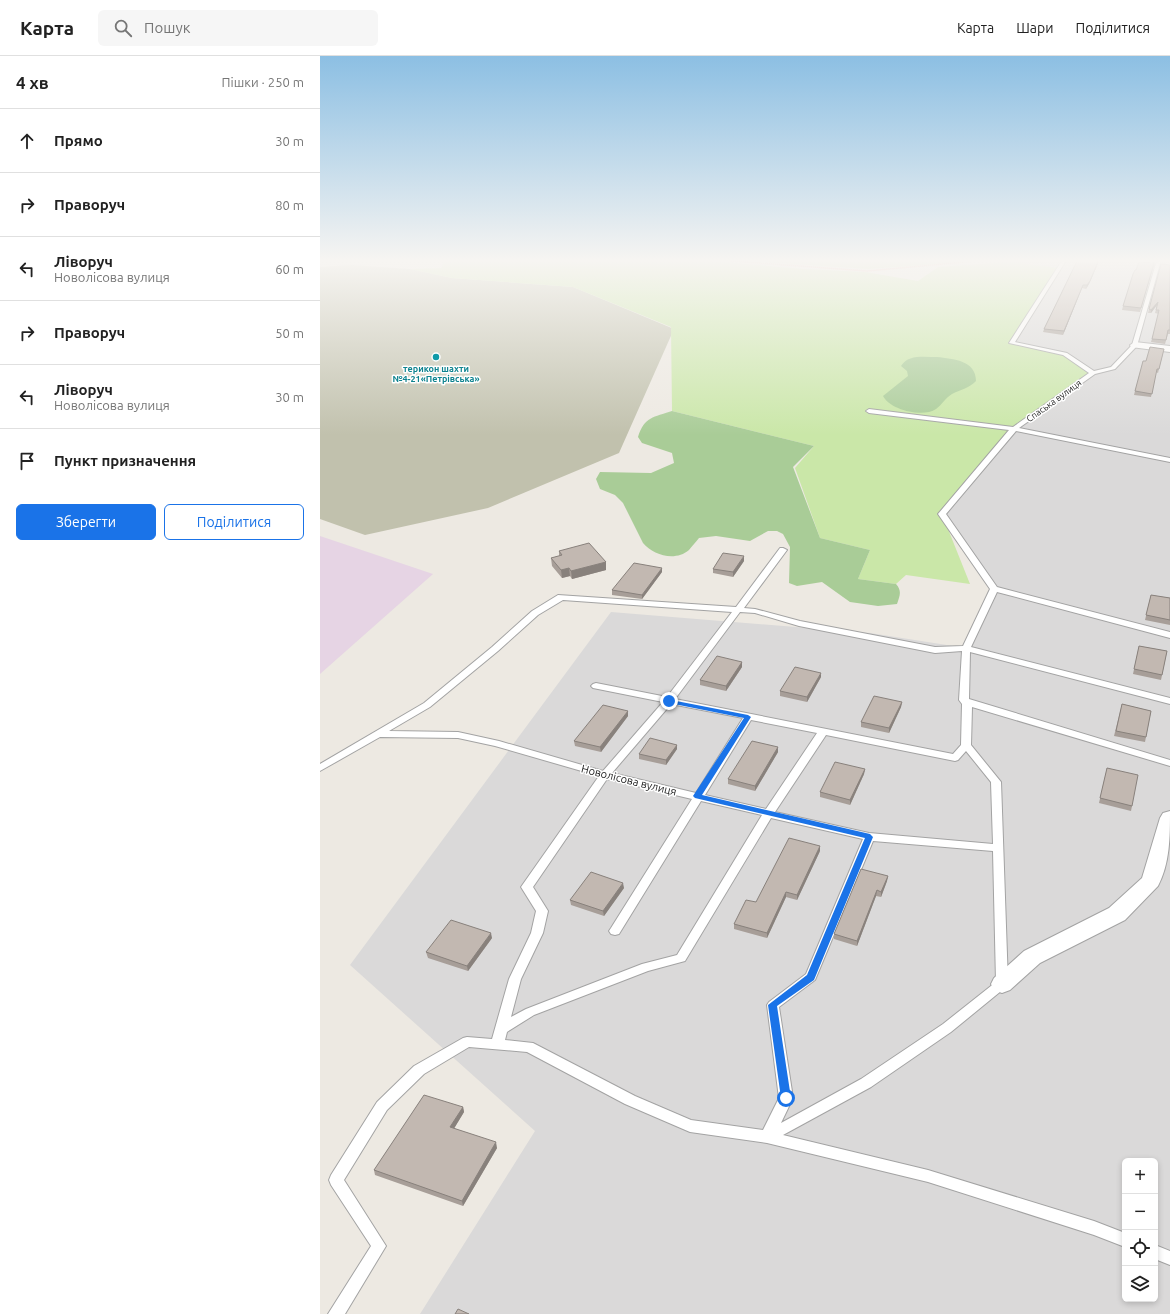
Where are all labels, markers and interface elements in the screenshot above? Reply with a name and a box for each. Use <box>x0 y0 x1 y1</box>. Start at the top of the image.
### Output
search box <box>98 10 378 46</box>
text: Карта <box>20 17 74 39</box>
icon: search <box>112 17 134 39</box>
text: Пошук <box>144 19 190 36</box>
text: Карта <box>957 20 994 36</box>
text: Шари <box>1016 20 1054 36</box>
text: Поділитися <box>1076 20 1150 36</box>
text: 4 хв <box>16 73 49 92</box>
text: Пішки · 250 m <box>222 75 304 89</box>
icon: ahead <box>16 130 38 152</box>
text: Прямо <box>54 132 103 149</box>
text: 30 m <box>275 134 304 148</box>
icon: right <box>16 194 38 216</box>
text: Праворуч <box>54 196 125 213</box>
text: 80 m <box>275 198 304 212</box>
text: Ліворуч <box>54 253 113 270</box>
icon: left <box>16 258 38 280</box>
text: 60 m <box>275 262 304 276</box>
text: Новолісова вулиця <box>54 270 170 284</box>
icon: right <box>16 322 38 344</box>
text: Праворуч <box>54 324 125 341</box>
text: 50 m <box>275 326 304 340</box>
marker: терикон шахти №4-21«Петрівська» <box>431 352 441 362</box>
place label: терикон шахти №4-21«Петрівська» <box>392 364 480 384</box>
street label: Спаська вулиця <box>1025 378 1083 424</box>
text: Ліворуч <box>54 381 113 398</box>
icon: left <box>16 386 38 408</box>
text: 30 m <box>275 390 304 404</box>
text: Новолісова вулиця <box>54 398 170 412</box>
icon: arrive <box>16 450 38 472</box>
text: Пункт призначення <box>54 452 196 469</box>
button: Зберегти <box>16 504 156 540</box>
button: Поділитися <box>164 504 304 540</box>
route end <box>660 692 678 710</box>
street label: Новолісова вулиця <box>580 762 678 798</box>
route start <box>777 1089 795 1107</box>
map controls <box>1122 1158 1158 1302</box>
button: + <box>1122 1158 1158 1194</box>
button: − <box>1122 1194 1158 1230</box>
button: locate <box>1122 1230 1158 1266</box>
button: layers <box>1122 1266 1158 1302</box>

